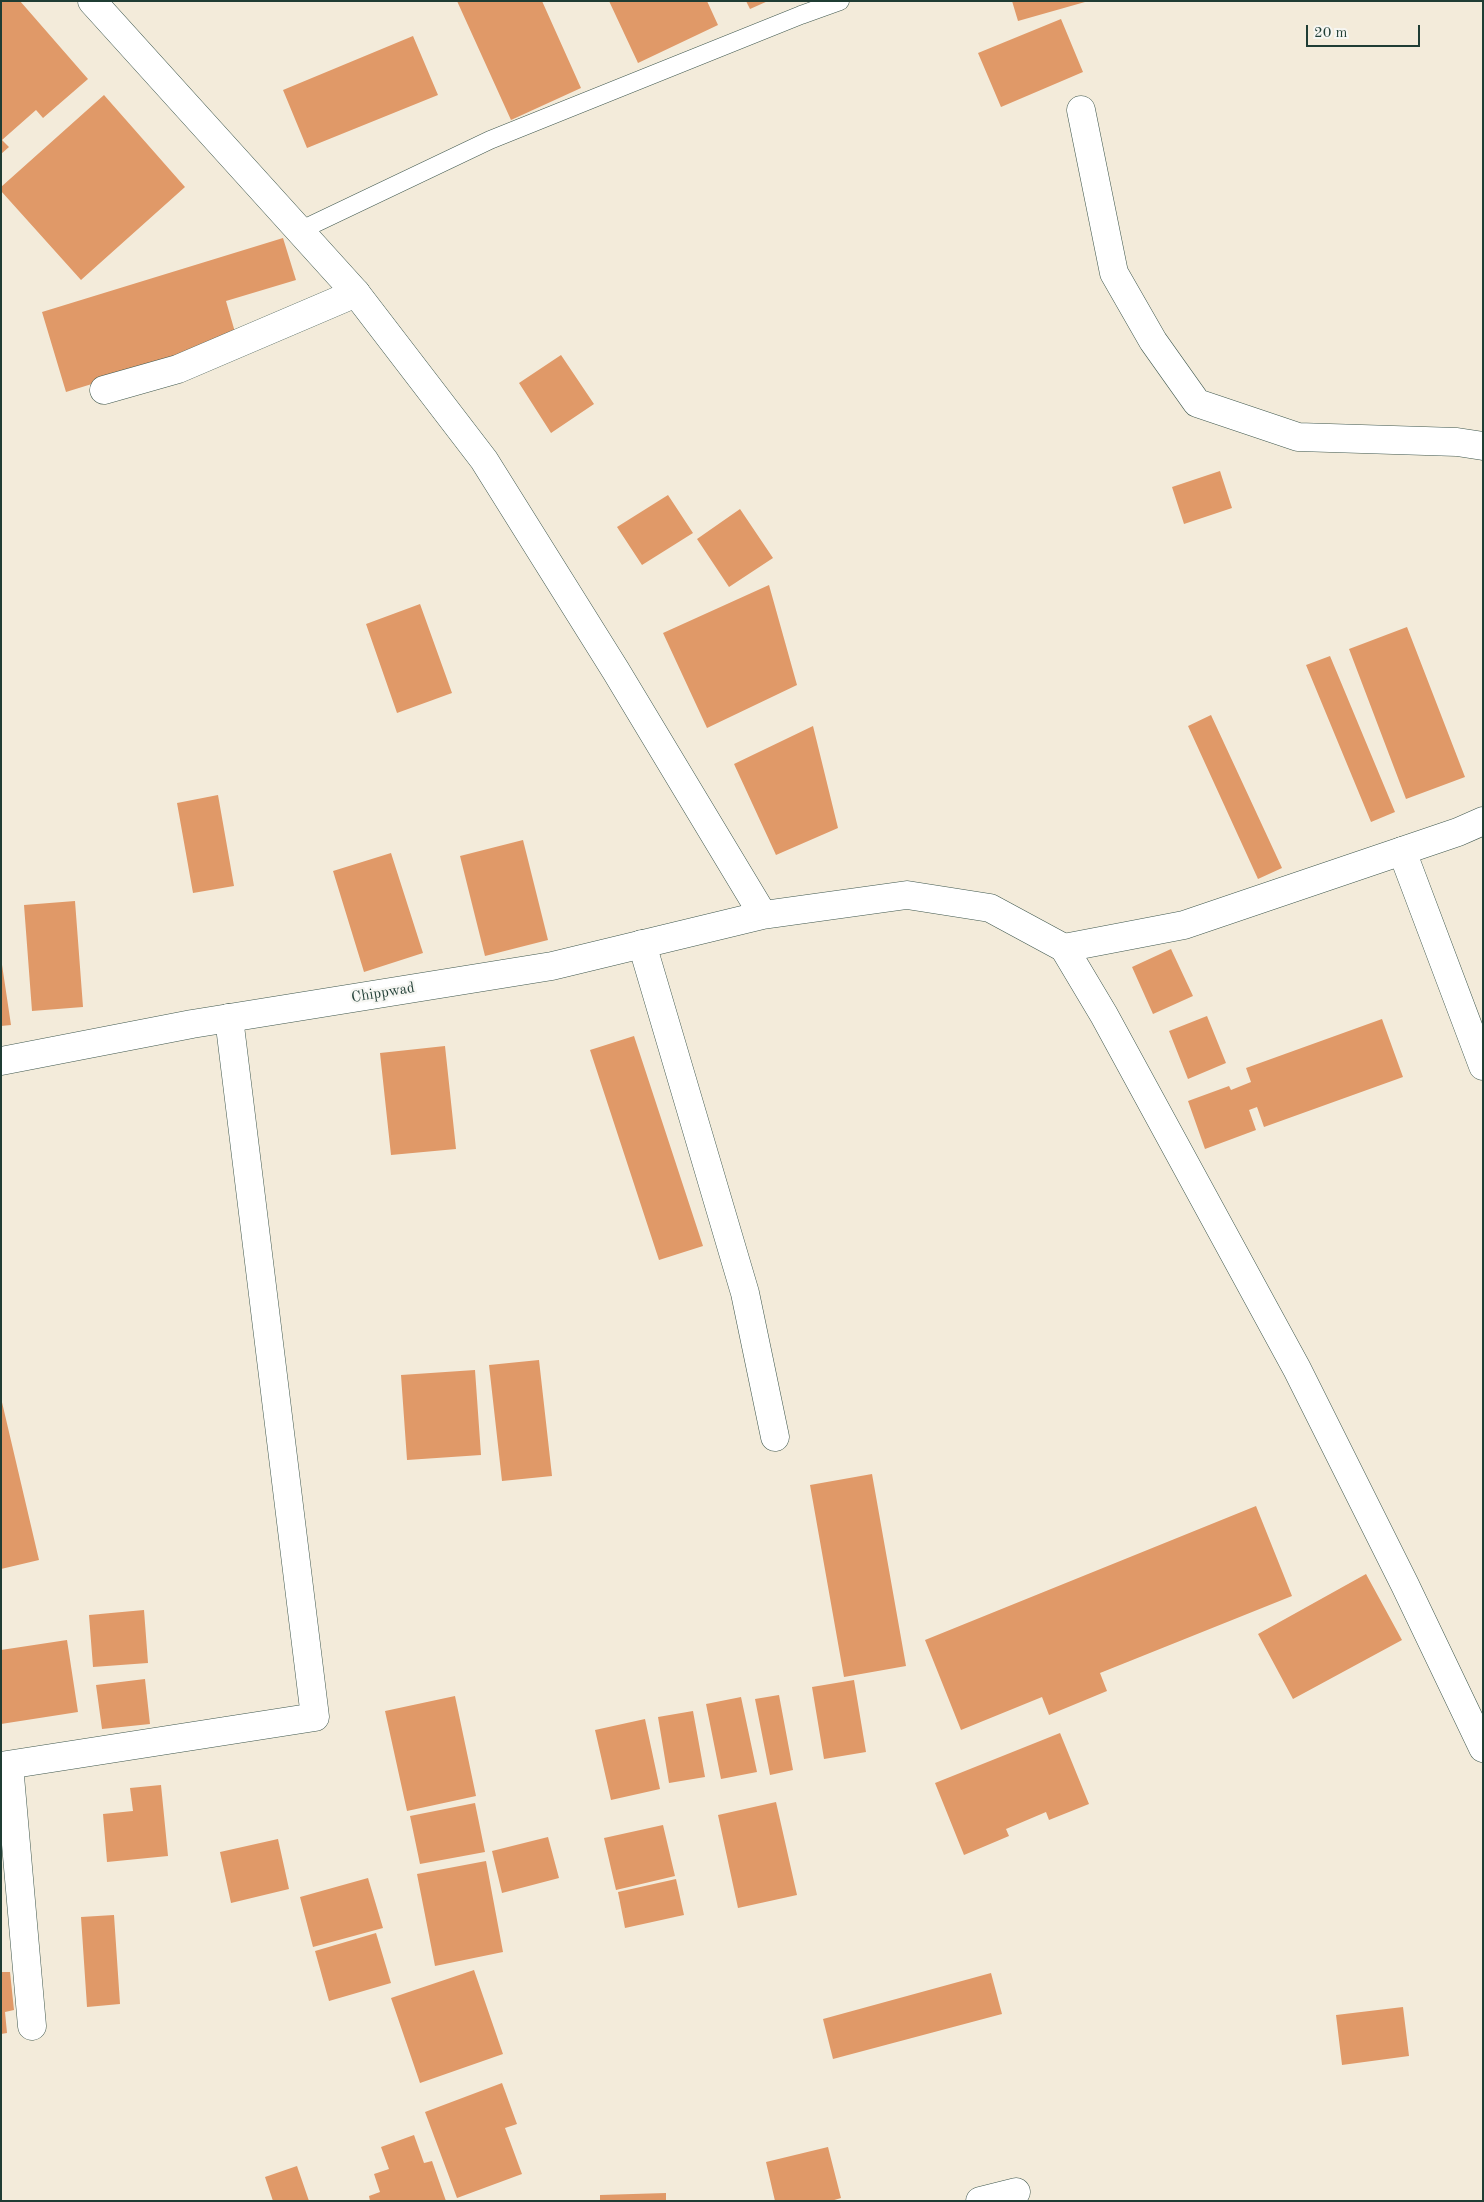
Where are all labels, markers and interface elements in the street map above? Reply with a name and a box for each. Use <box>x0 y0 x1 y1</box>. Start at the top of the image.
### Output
scale bar <box>1309 15 1423 47</box>
text: 20 m <box>1314 26 1348 41</box>
street label: Chippwad <box>350 979 416 1007</box>

